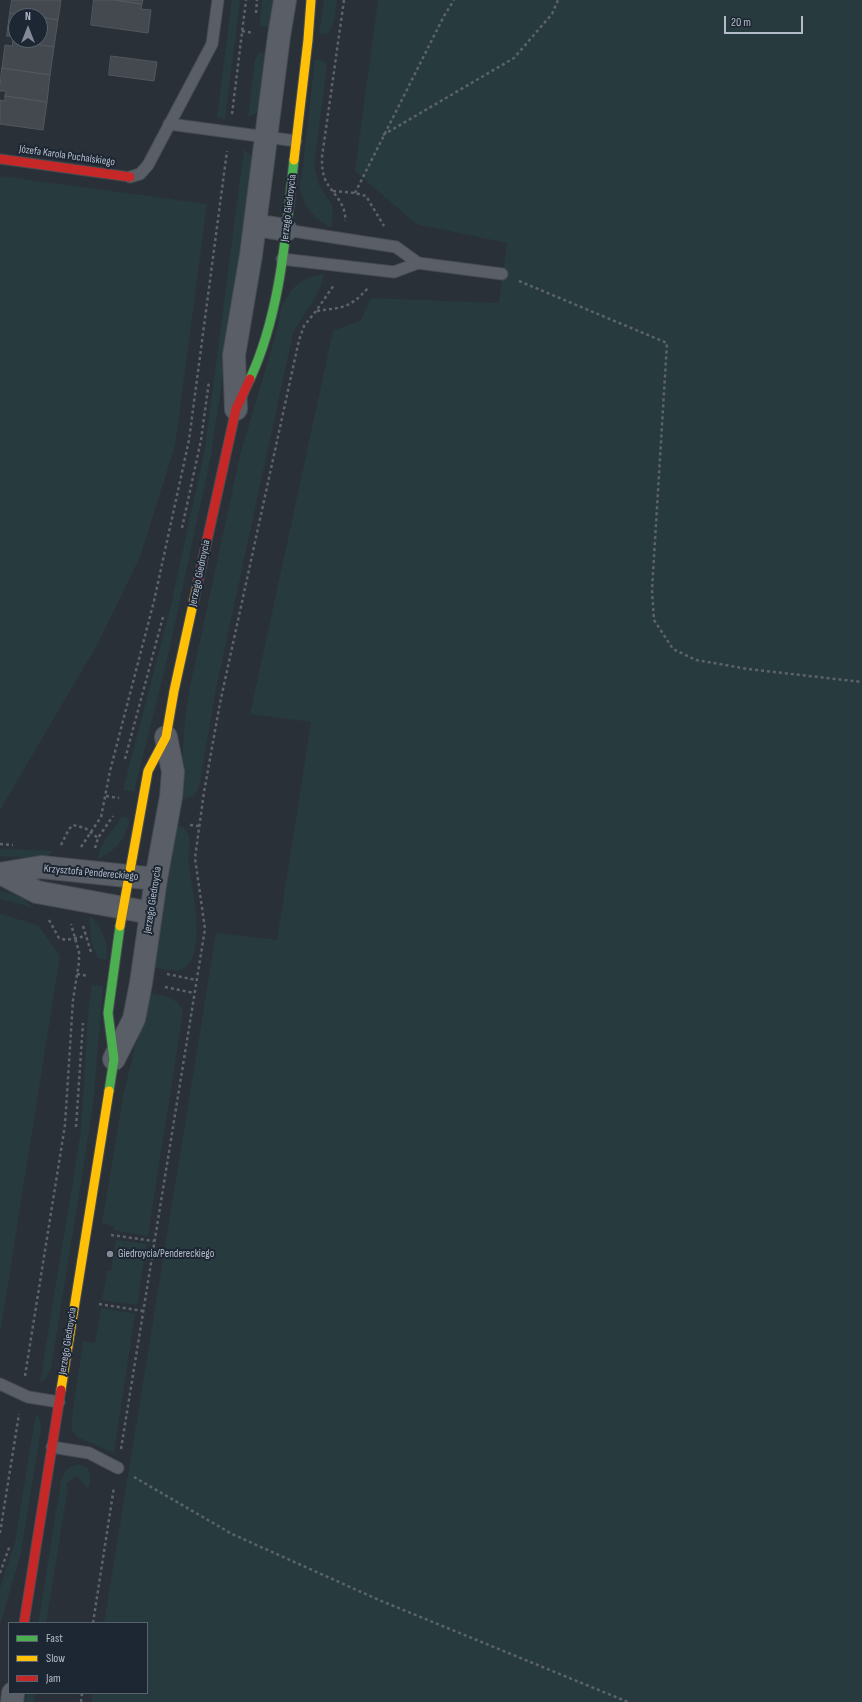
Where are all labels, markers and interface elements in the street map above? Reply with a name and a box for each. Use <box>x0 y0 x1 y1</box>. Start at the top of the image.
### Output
north arrow <box>8 8 48 48</box>
scale bar <box>726 8 805 34</box>
text: N <box>25 10 31 23</box>
text: 20 m <box>731 15 751 30</box>
street label: Józefa Karola Puchalskiego <box>18 143 116 169</box>
street label: Jerzego Giedroycia <box>278 174 300 242</box>
street label: Jerzego Giedroycia <box>187 539 213 607</box>
street label: Krzysztofa Pendereckiego <box>43 862 139 884</box>
street label: Jerzego Giedroycia <box>141 866 165 934</box>
place label: Giedroycia/Pendereckiego <box>118 1247 214 1261</box>
marker: Giedroycia/Pendereckiego <box>105 1249 115 1259</box>
street label: Jerzego Giedroycia <box>56 1307 80 1375</box>
legend <box>8 1622 148 1694</box>
text: Fast <box>46 1631 63 1646</box>
text: Slow <box>46 1651 65 1666</box>
text: Jam <box>46 1671 61 1686</box>

